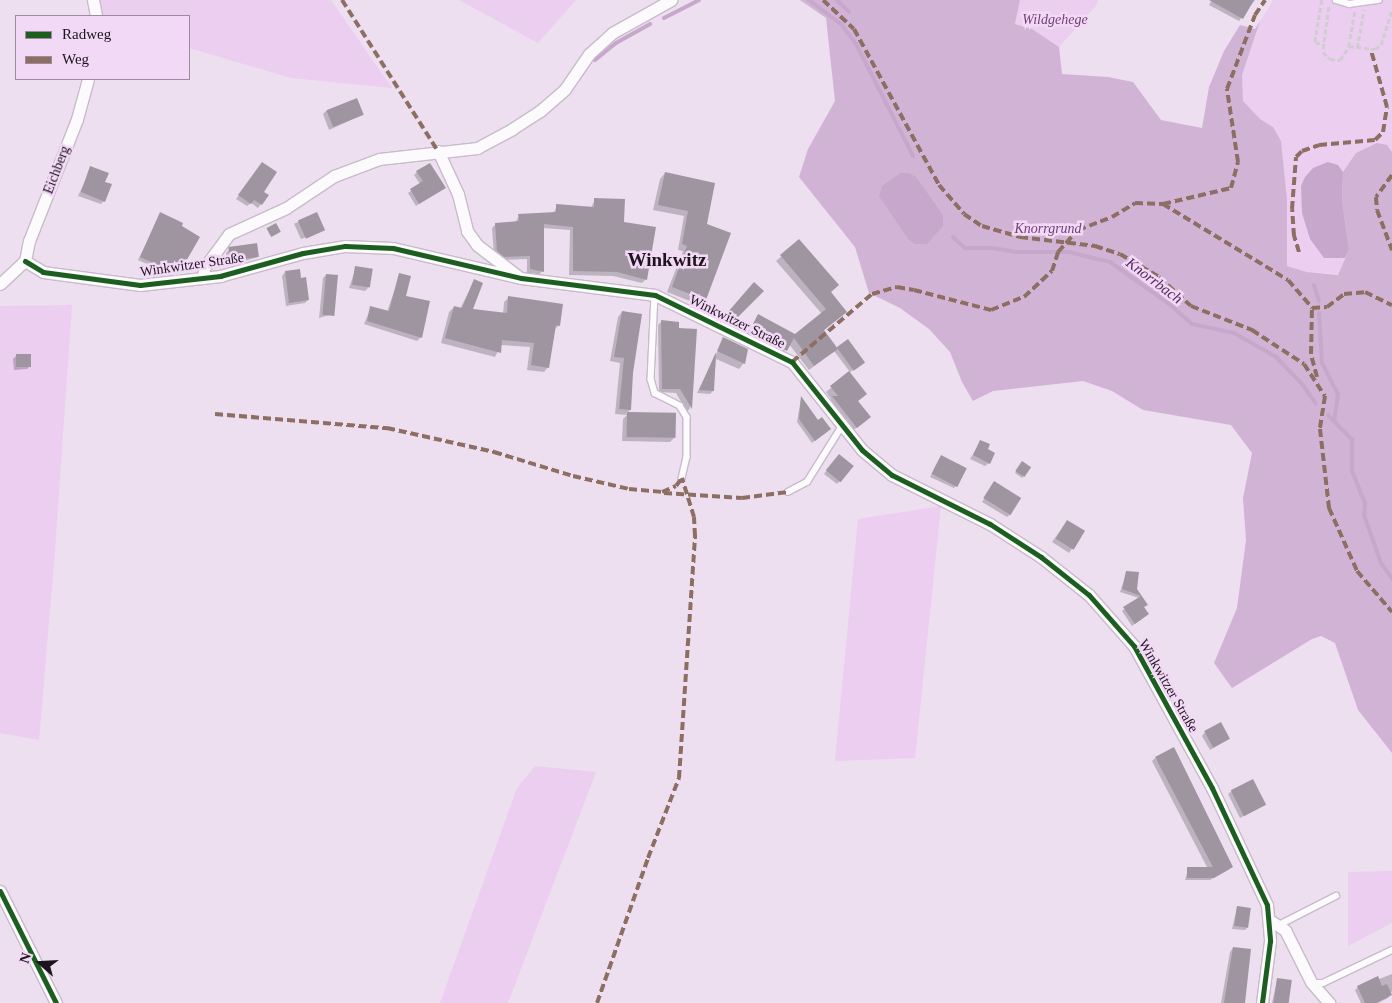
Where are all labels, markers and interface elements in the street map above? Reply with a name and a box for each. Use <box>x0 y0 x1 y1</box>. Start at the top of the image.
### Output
park label: Wildgehege <box>1022 12 1088 28</box>
legend <box>15 15 190 80</box>
text: Radweg <box>62 26 111 42</box>
text: Weg <box>62 51 89 67</box>
street label: Eichberg <box>40 144 74 196</box>
park label: Knorrgrund <box>1014 221 1082 237</box>
street label: Winkwitzer Straße <box>139 249 245 281</box>
district label: Winkwitz <box>628 249 706 271</box>
water label: Knorrbach <box>1122 254 1186 308</box>
street label: Winkwitzer Straße <box>686 291 788 353</box>
street label: Winkwitzer Straße <box>1135 636 1201 736</box>
north arrow <box>15 938 65 988</box>
text: N <box>17 951 34 965</box>

